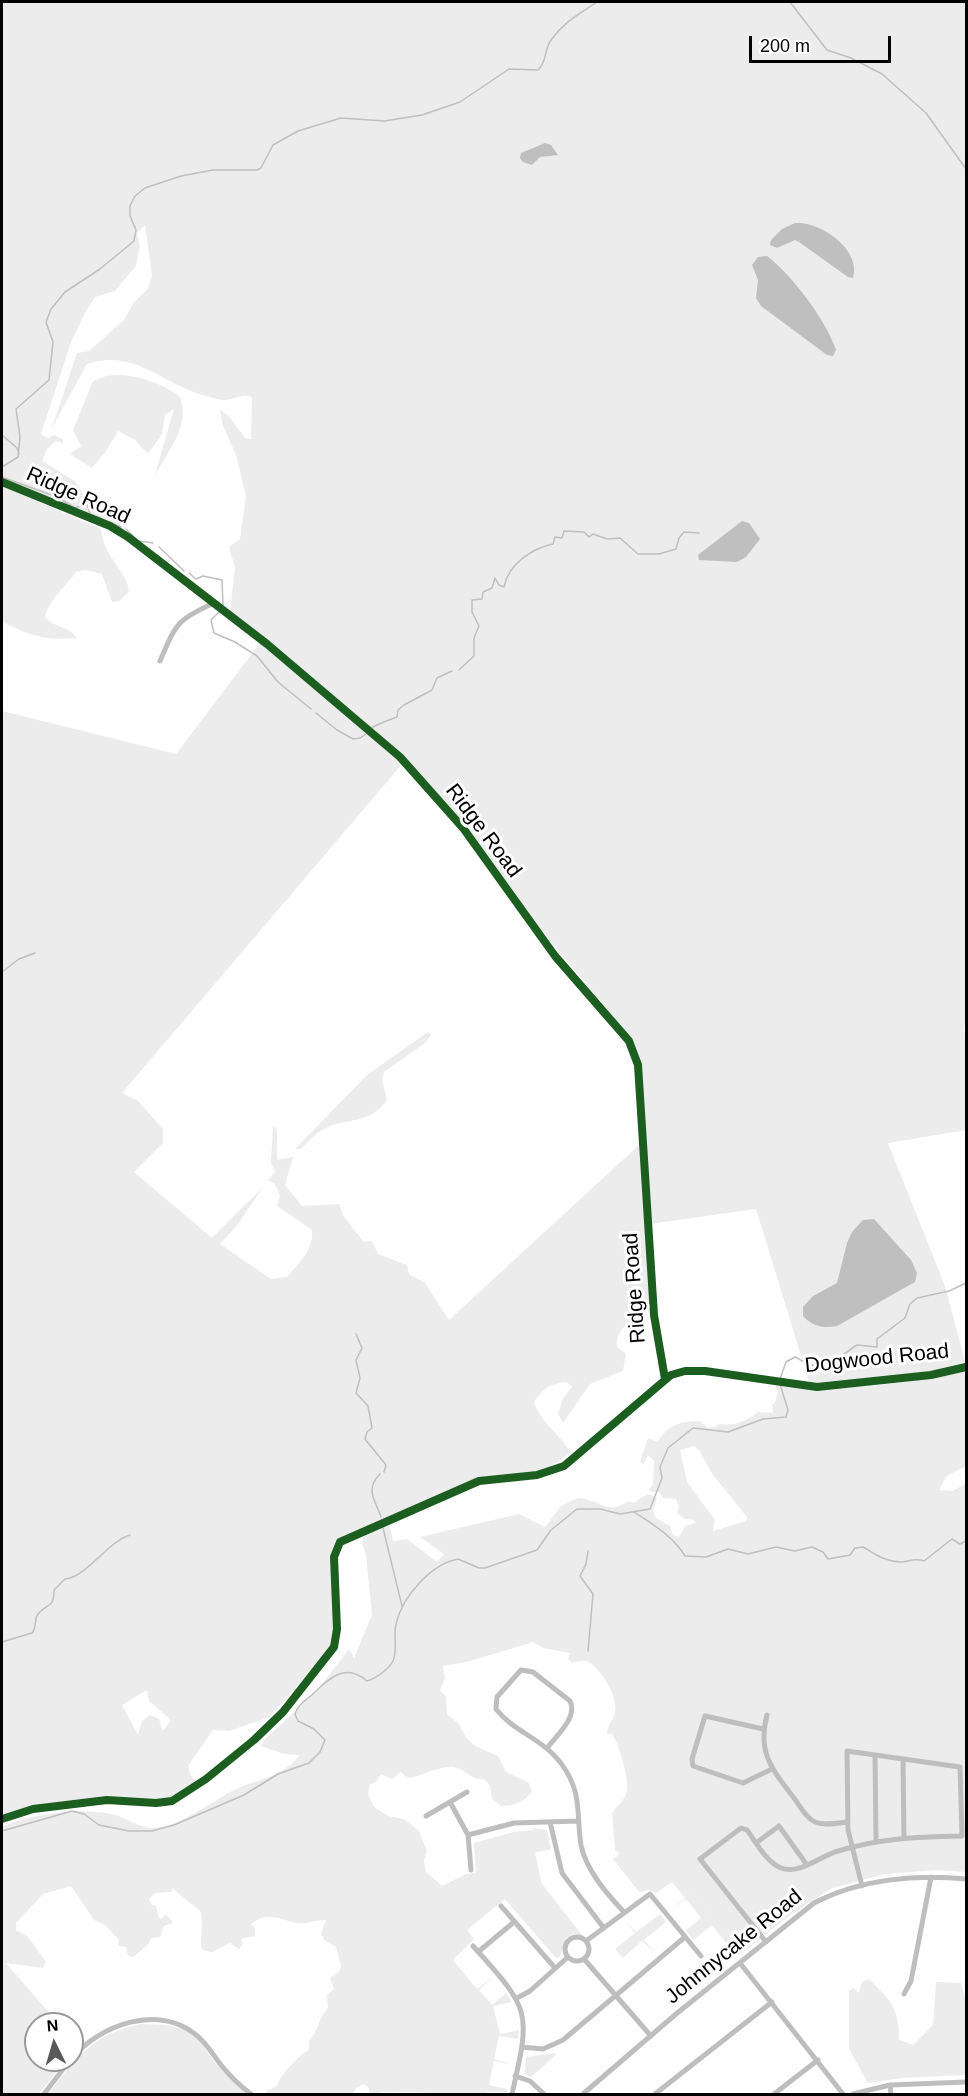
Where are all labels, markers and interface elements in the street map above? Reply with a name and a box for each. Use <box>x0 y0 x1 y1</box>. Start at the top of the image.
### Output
scale bar <box>752 24 894 62</box>
text: 200 m <box>760 36 810 56</box>
street label: Ridge Road <box>22 462 134 530</box>
street label: Ridge Road <box>440 779 526 883</box>
street label: Ridge Road <box>619 1232 651 1344</box>
street label: Dogwood Road <box>804 1339 950 1379</box>
street label: Johnnycake Road <box>661 1884 807 2010</box>
north arrow <box>24 2012 84 2072</box>
text: N <box>46 2017 59 2035</box>

